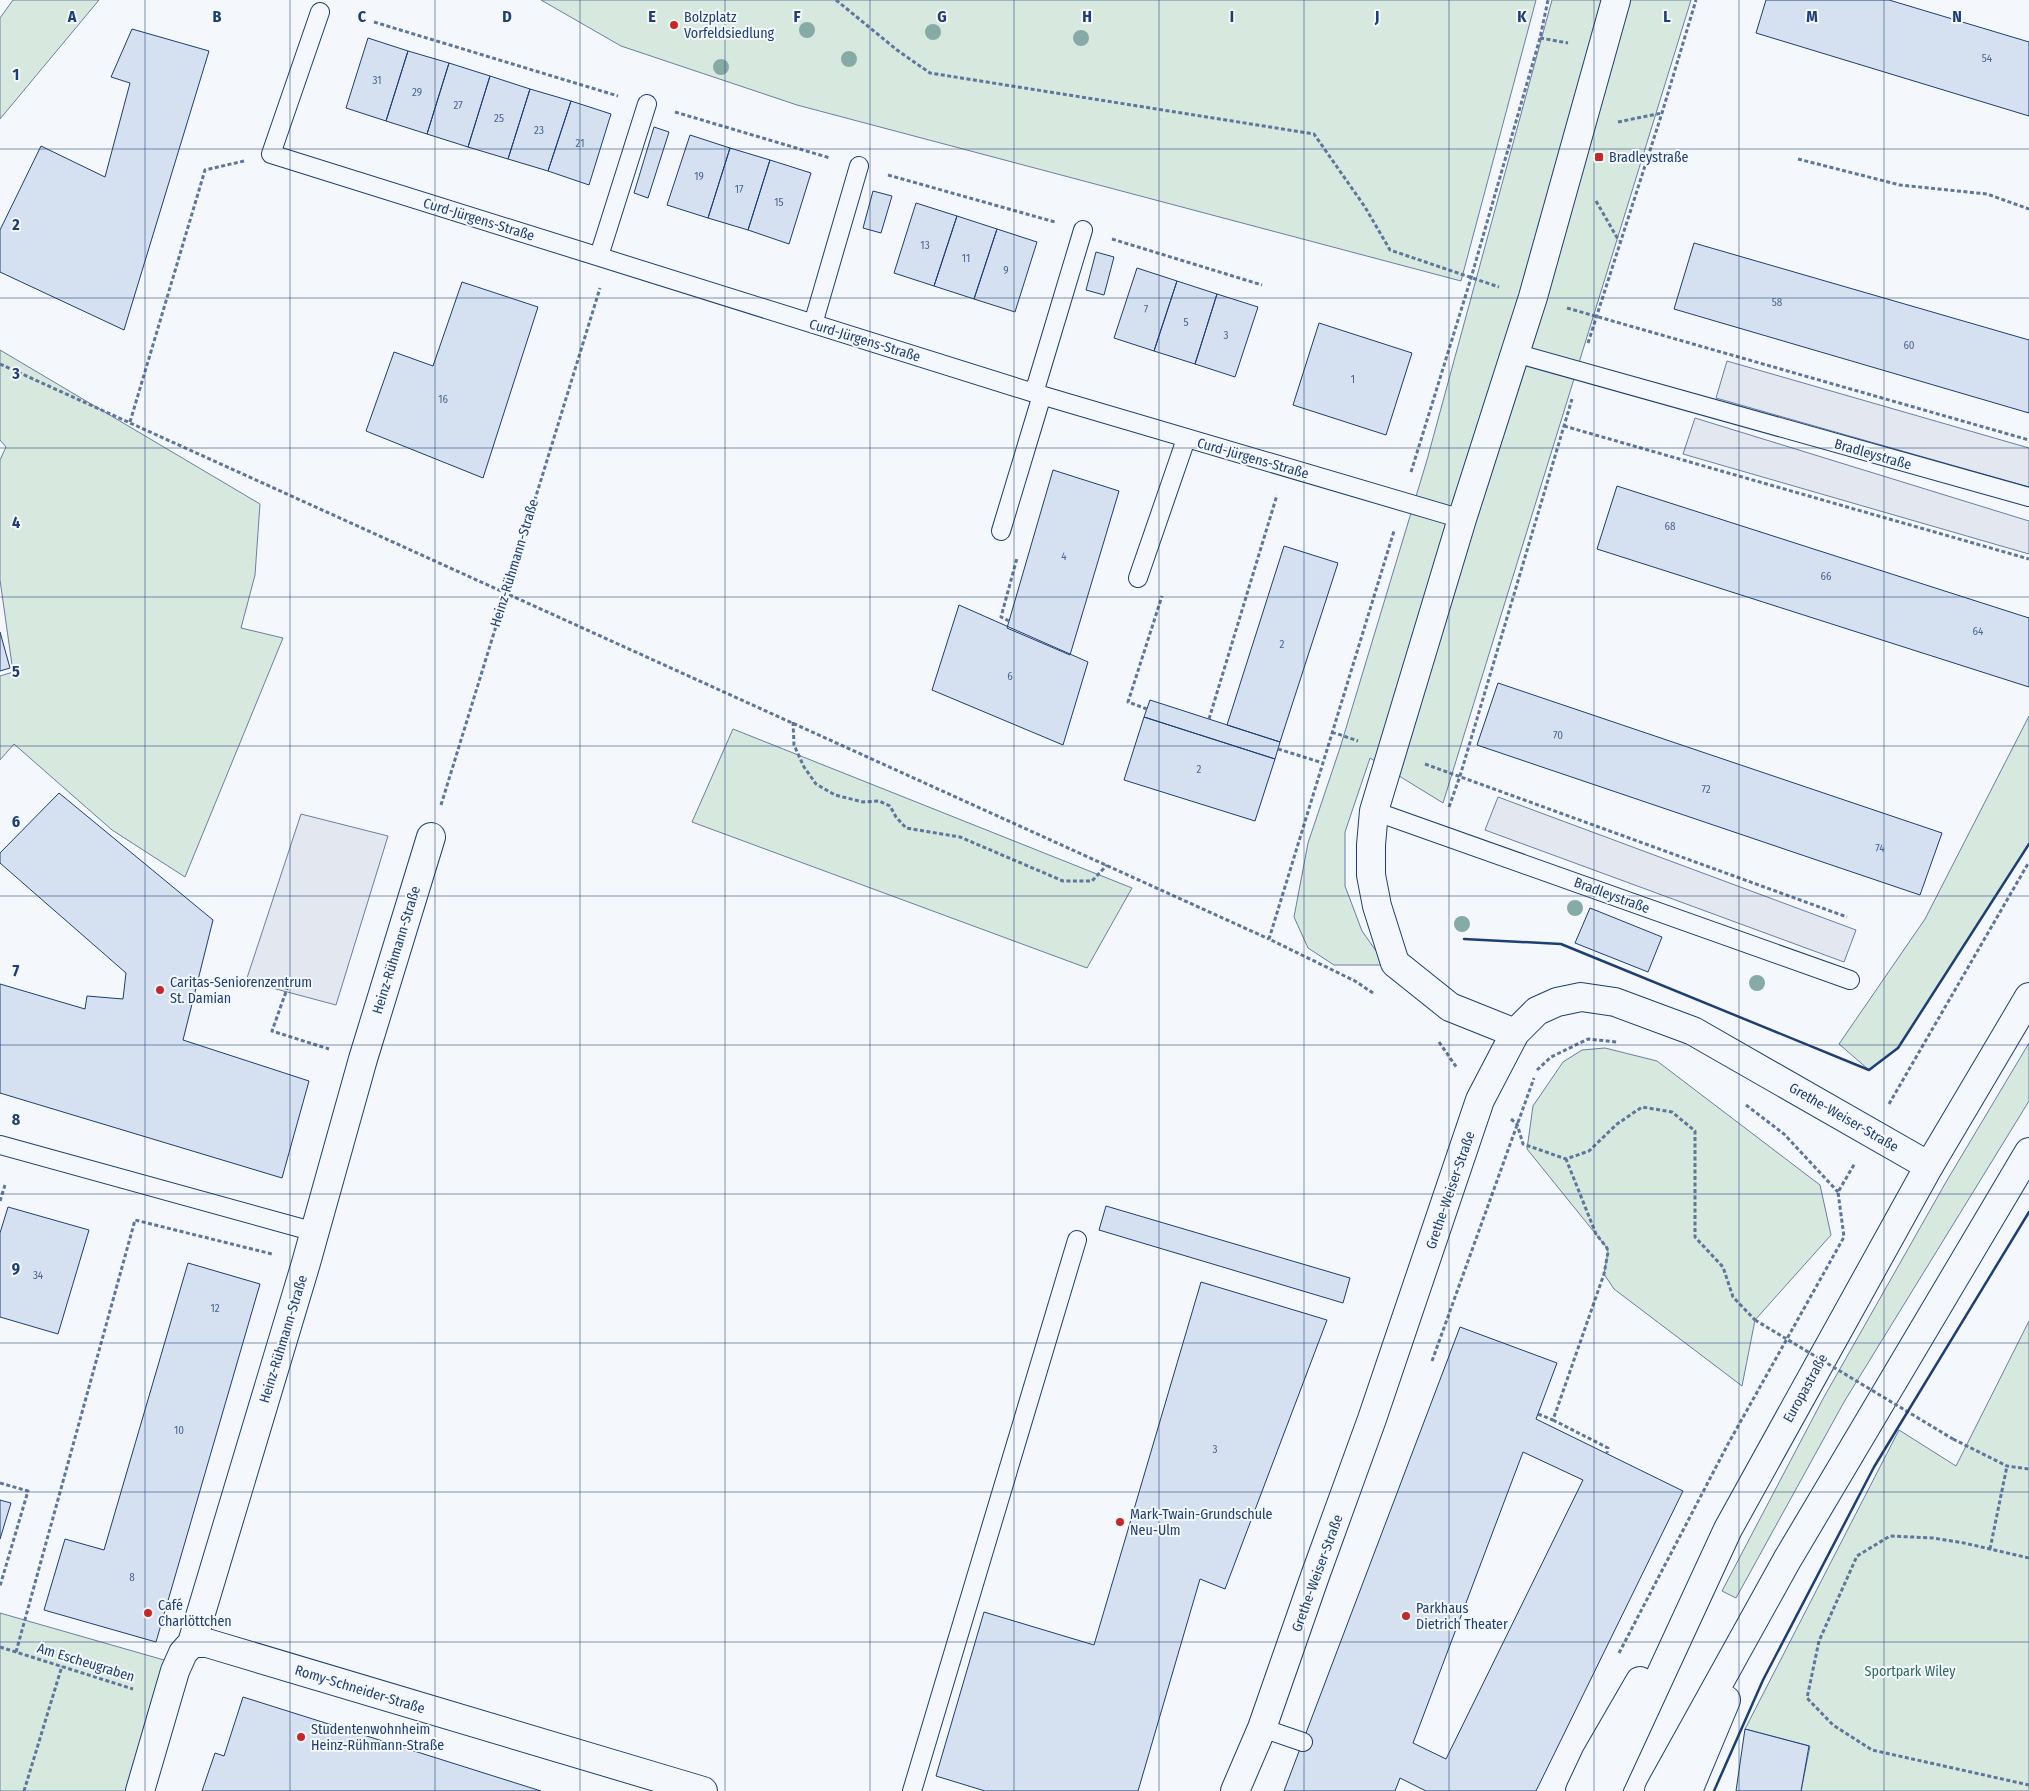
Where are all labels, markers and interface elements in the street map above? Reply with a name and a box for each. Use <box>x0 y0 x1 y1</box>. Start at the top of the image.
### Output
text: A <box>67 7 77 26</box>
text: B <box>213 7 222 26</box>
text: C <box>358 7 367 26</box>
text: D <box>502 7 512 26</box>
text: E <box>648 7 656 26</box>
text: F <box>793 7 801 26</box>
text: G <box>937 7 947 26</box>
text: H <box>1082 7 1092 26</box>
text: I <box>1230 7 1234 26</box>
text: J <box>1374 7 1379 26</box>
text: K <box>1517 7 1527 26</box>
text: L <box>1663 7 1671 26</box>
text: M <box>1806 7 1818 26</box>
text: N <box>1952 7 1962 26</box>
place label: Bolzplatz Vorfeldsiedlung <box>684 9 775 42</box>
marker: Bolzplatz Vorfeldsiedlung <box>668 19 680 31</box>
house number: 54 <box>1982 52 1993 65</box>
text: 1 <box>13 65 19 84</box>
house number: 31 <box>373 74 382 87</box>
house number: 29 <box>412 86 422 99</box>
house number: 27 <box>453 99 463 112</box>
house number: 25 <box>494 112 504 125</box>
house number: 23 <box>534 124 544 137</box>
house number: 21 <box>576 137 584 150</box>
place label: Bradleystraße <box>1609 149 1688 166</box>
marker: Bradleystraße <box>1593 151 1605 163</box>
house number: 19 <box>694 170 704 183</box>
house number: 17 <box>735 183 744 196</box>
street label: Curd-Jürgens-Straße <box>421 194 537 245</box>
house number: 15 <box>774 196 784 209</box>
text: 2 <box>11 215 20 234</box>
house number: 13 <box>920 239 930 252</box>
house number: 11 <box>962 252 970 265</box>
house number: 9 <box>1003 264 1009 277</box>
house number: 58 <box>1772 296 1783 309</box>
house number: 7 <box>1144 303 1149 316</box>
street label: Curd-Jürgens-Straße <box>807 315 923 366</box>
house number: 5 <box>1183 316 1189 329</box>
house number: 3 <box>1224 329 1229 342</box>
house number: 60 <box>1903 339 1915 352</box>
text: 3 <box>11 364 20 383</box>
house number: 1 <box>1351 373 1355 386</box>
house number: 16 <box>438 393 448 406</box>
street label: Curd-Jürgens-Straße <box>1195 434 1311 483</box>
street label: Bradleystraße <box>1832 435 1913 474</box>
street label: Heinz-Rühmann-Straße <box>487 497 542 629</box>
text: 4 <box>12 513 20 532</box>
house number: 68 <box>1665 520 1676 533</box>
house number: 4 <box>1061 550 1067 563</box>
house number: 66 <box>1821 570 1832 583</box>
house number: 64 <box>1973 625 1984 638</box>
house number: 2 <box>1280 638 1285 651</box>
text: 5 <box>12 662 20 681</box>
house number: 6 <box>1007 670 1013 683</box>
house number: 70 <box>1553 729 1563 742</box>
house number: 2 <box>1197 763 1202 776</box>
house number: 72 <box>1701 783 1711 796</box>
text: 6 <box>12 812 20 831</box>
house number: 74 <box>1875 842 1885 855</box>
street label: Bradleystraße <box>1572 874 1652 917</box>
street label: Heinz-Rühmann-Straße <box>369 884 424 1016</box>
text: 7 <box>13 961 20 980</box>
place label: Caritas-Seniorenzentrum St. Damian <box>170 974 312 1007</box>
marker: Caritas-Seniorenzentrum St. Damian <box>154 984 166 996</box>
street label: Grethe-Weiser-Straße <box>1786 1079 1902 1156</box>
text: 8 <box>12 1110 21 1129</box>
street label: Grethe-Weiser-Straße <box>1422 1129 1479 1251</box>
text: 9 <box>12 1259 20 1278</box>
house number: 34 <box>33 1269 44 1282</box>
street label: Heinz-Rühmann-Straße <box>256 1273 311 1405</box>
house number: 12 <box>210 1302 220 1315</box>
street label: Europastraße <box>1780 1351 1831 1426</box>
house number: 10 <box>174 1424 184 1437</box>
house number: 3 <box>1213 1443 1218 1456</box>
place label: Mark-Twain-Grundschule Neu-Ulm <box>1130 1506 1273 1539</box>
street label: Grethe-Weiser-Straße <box>1288 1512 1347 1634</box>
marker: Mark-Twain-Grundschule Neu-Ulm <box>1114 1516 1126 1528</box>
house number: 8 <box>129 1571 135 1584</box>
place label: Café Charlöttchen <box>158 1597 232 1630</box>
place label: Parkhaus Dietrich Theater <box>1416 1600 1508 1633</box>
marker: Café Charlöttchen <box>142 1607 154 1619</box>
marker: Parkhaus Dietrich Theater <box>1400 1610 1412 1622</box>
street label: Am Escheugraben <box>35 1640 137 1685</box>
street label: Romy-Schneider-Straße <box>293 1662 427 1717</box>
park label: Sportpark Wiley <box>1865 1663 1956 1680</box>
place label: Studentenwohnheim Heinz-Rühmann-Straße <box>311 1721 444 1754</box>
marker: Studentenwohnheim Heinz-Rühmann-Straße <box>295 1731 307 1743</box>

